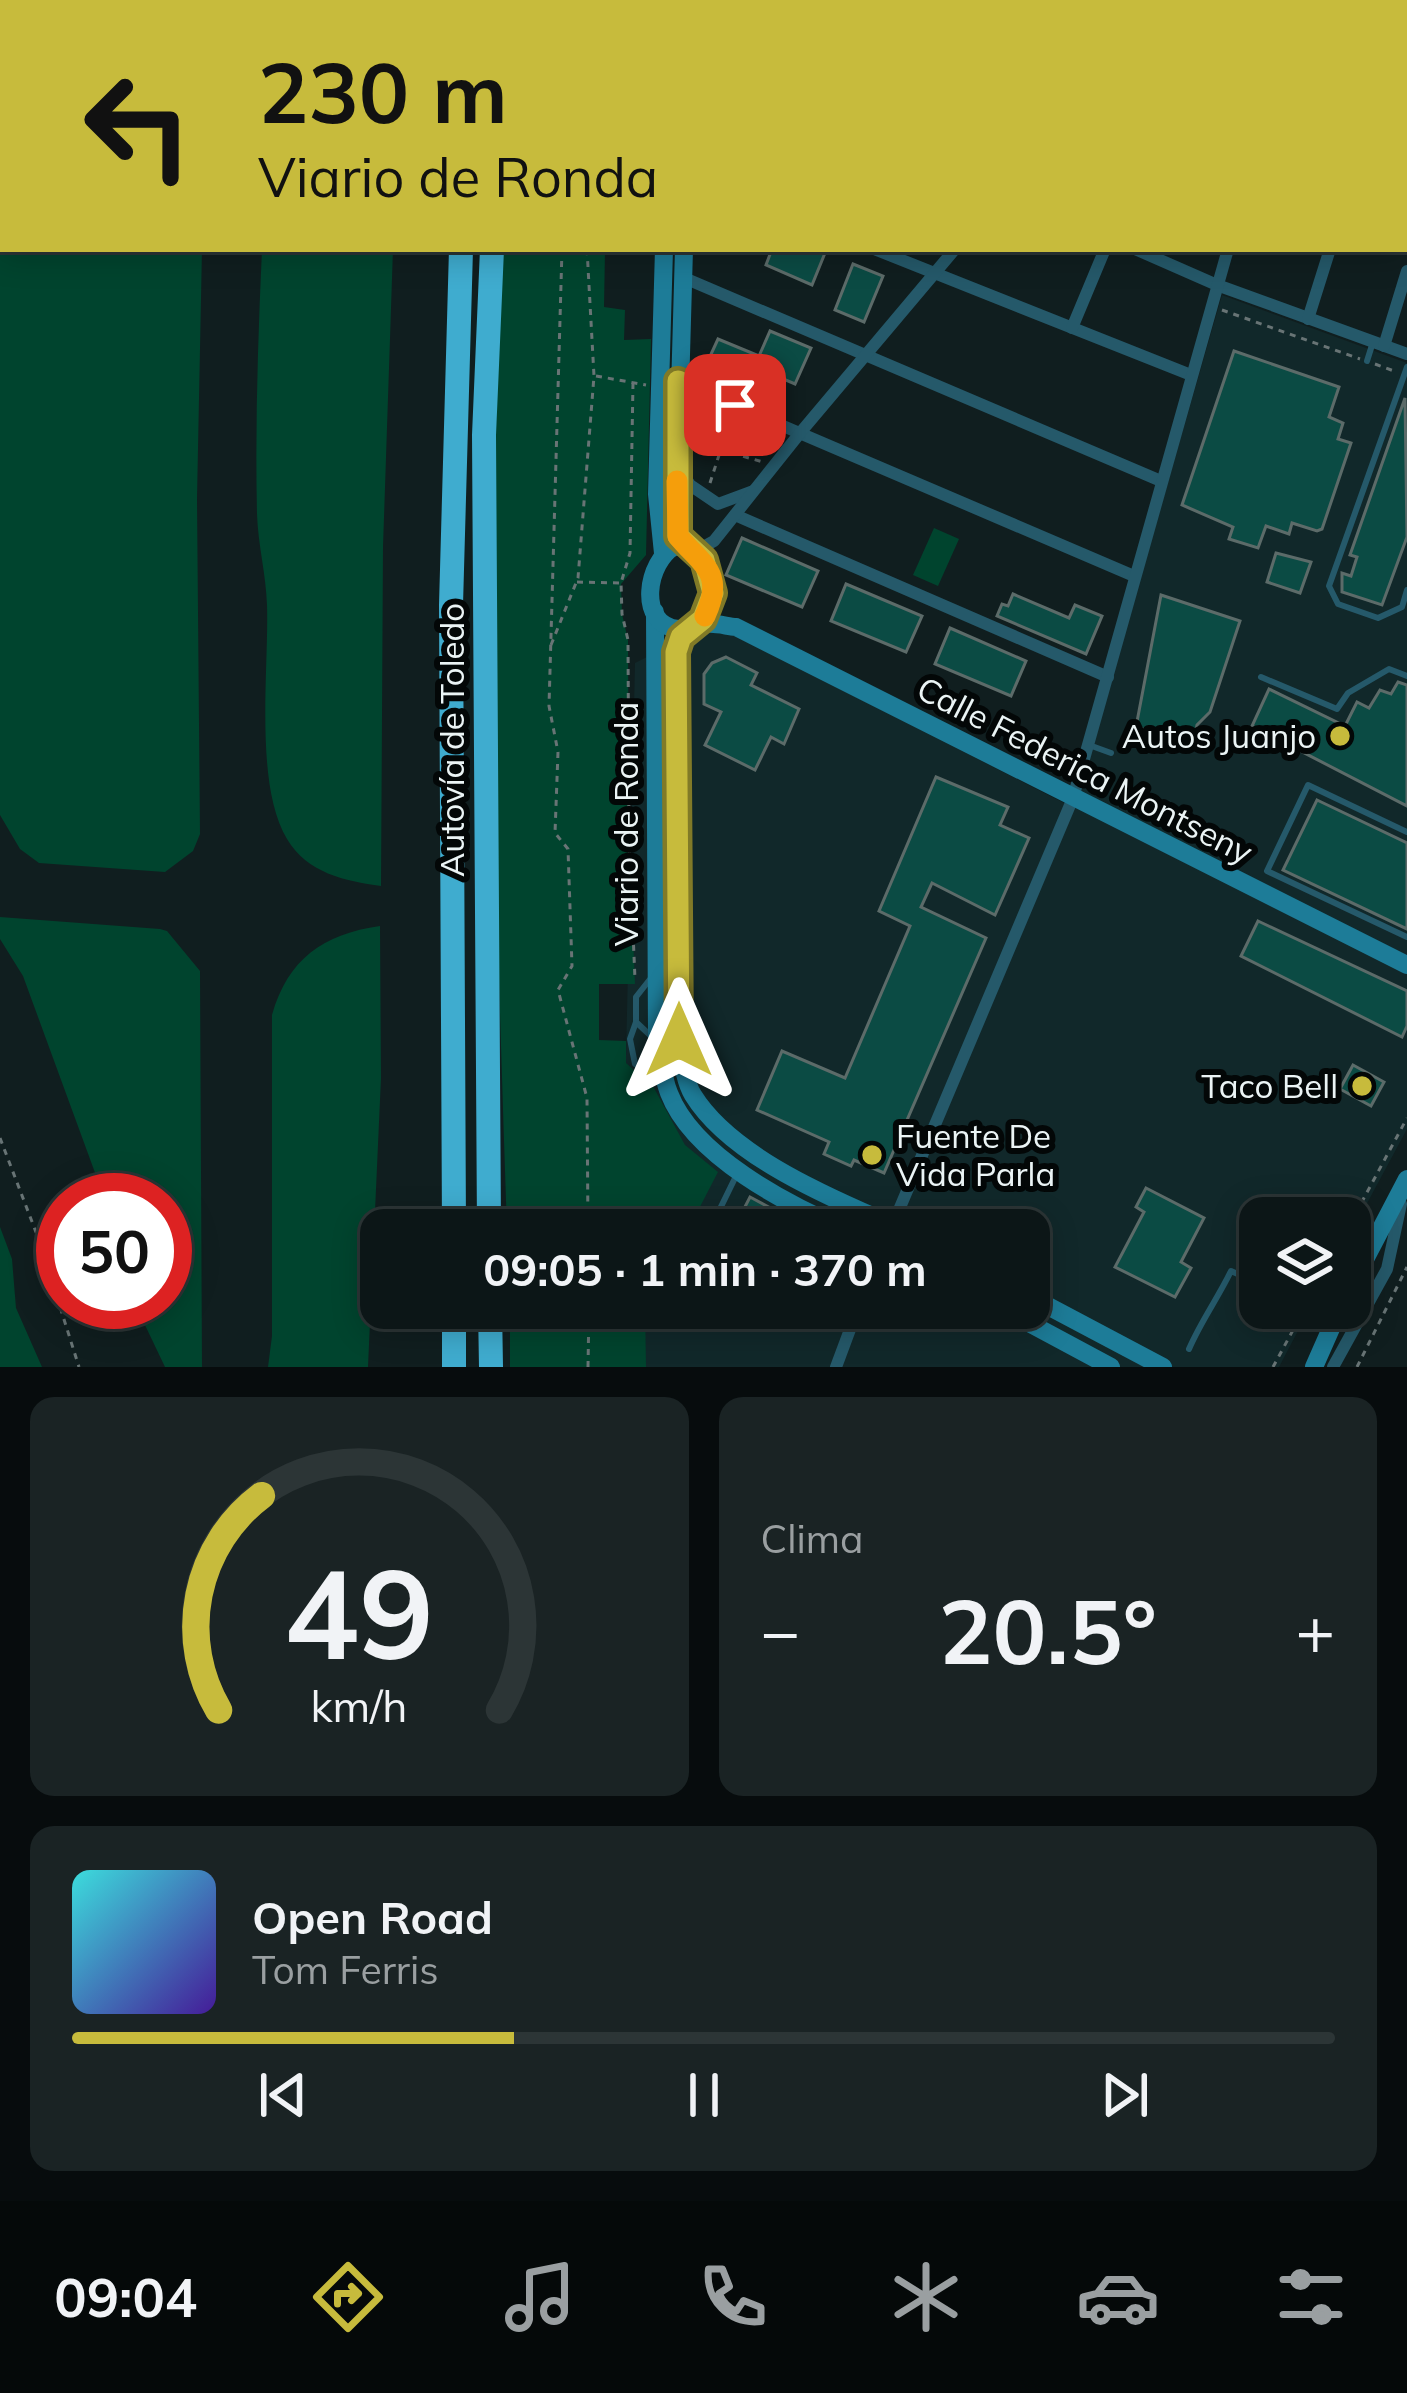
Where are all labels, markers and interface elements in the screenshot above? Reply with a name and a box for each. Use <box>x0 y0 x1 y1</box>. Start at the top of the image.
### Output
text: 230 m <box>258 39 508 144</box>
icon: left <box>60 48 216 204</box>
text: Viario de Ronda <box>258 143 658 211</box>
pin <box>684 354 786 456</box>
icon: arrive <box>702 372 768 438</box>
street label: Autovía de Toledo <box>431 603 472 877</box>
street label: Calle Federica Montseny <box>911 667 1260 872</box>
street label: Viario de Ronda <box>605 702 646 946</box>
place label: Autos Juanjo <box>1122 715 1316 756</box>
marker: Autos Juanjo <box>1327 723 1353 749</box>
position arrow <box>616 977 742 1103</box>
place label: Taco Bell <box>1201 1065 1338 1106</box>
marker: Taco Bell <box>1349 1073 1375 1099</box>
place label: Fuente De Vida Parla <box>896 1115 1055 1194</box>
marker: Fuente De Vida Parla <box>859 1142 885 1168</box>
speed limit sign: 50 <box>36 1173 192 1329</box>
map controls <box>1239 1197 1371 1329</box>
button: layers <box>1239 1197 1371 1329</box>
text: 09:05 · 1 min · 370 m <box>483 1241 927 1297</box>
text: Clima <box>761 1514 863 1563</box>
text: 49 <box>284 1534 434 1690</box>
text: 20.5° <box>939 1574 1157 1687</box>
text: − <box>761 1589 800 1672</box>
text: + <box>1295 1589 1335 1672</box>
text: km/h <box>311 1678 408 1732</box>
text: Open Road <box>252 1889 493 1945</box>
text: Tom Ferris <box>252 1945 439 1994</box>
icon: previous <box>250 2062 316 2128</box>
icon: pause <box>671 2062 737 2128</box>
icon: next <box>1092 2062 1158 2128</box>
icon: directions <box>306 2255 390 2339</box>
icon: music <box>498 2255 582 2339</box>
icon: phone <box>691 2255 775 2339</box>
icon: climate <box>884 2255 968 2339</box>
icon: car <box>1076 2255 1160 2339</box>
icon: filters <box>1269 2255 1353 2339</box>
text: 09:04 <box>54 2263 197 2331</box>

